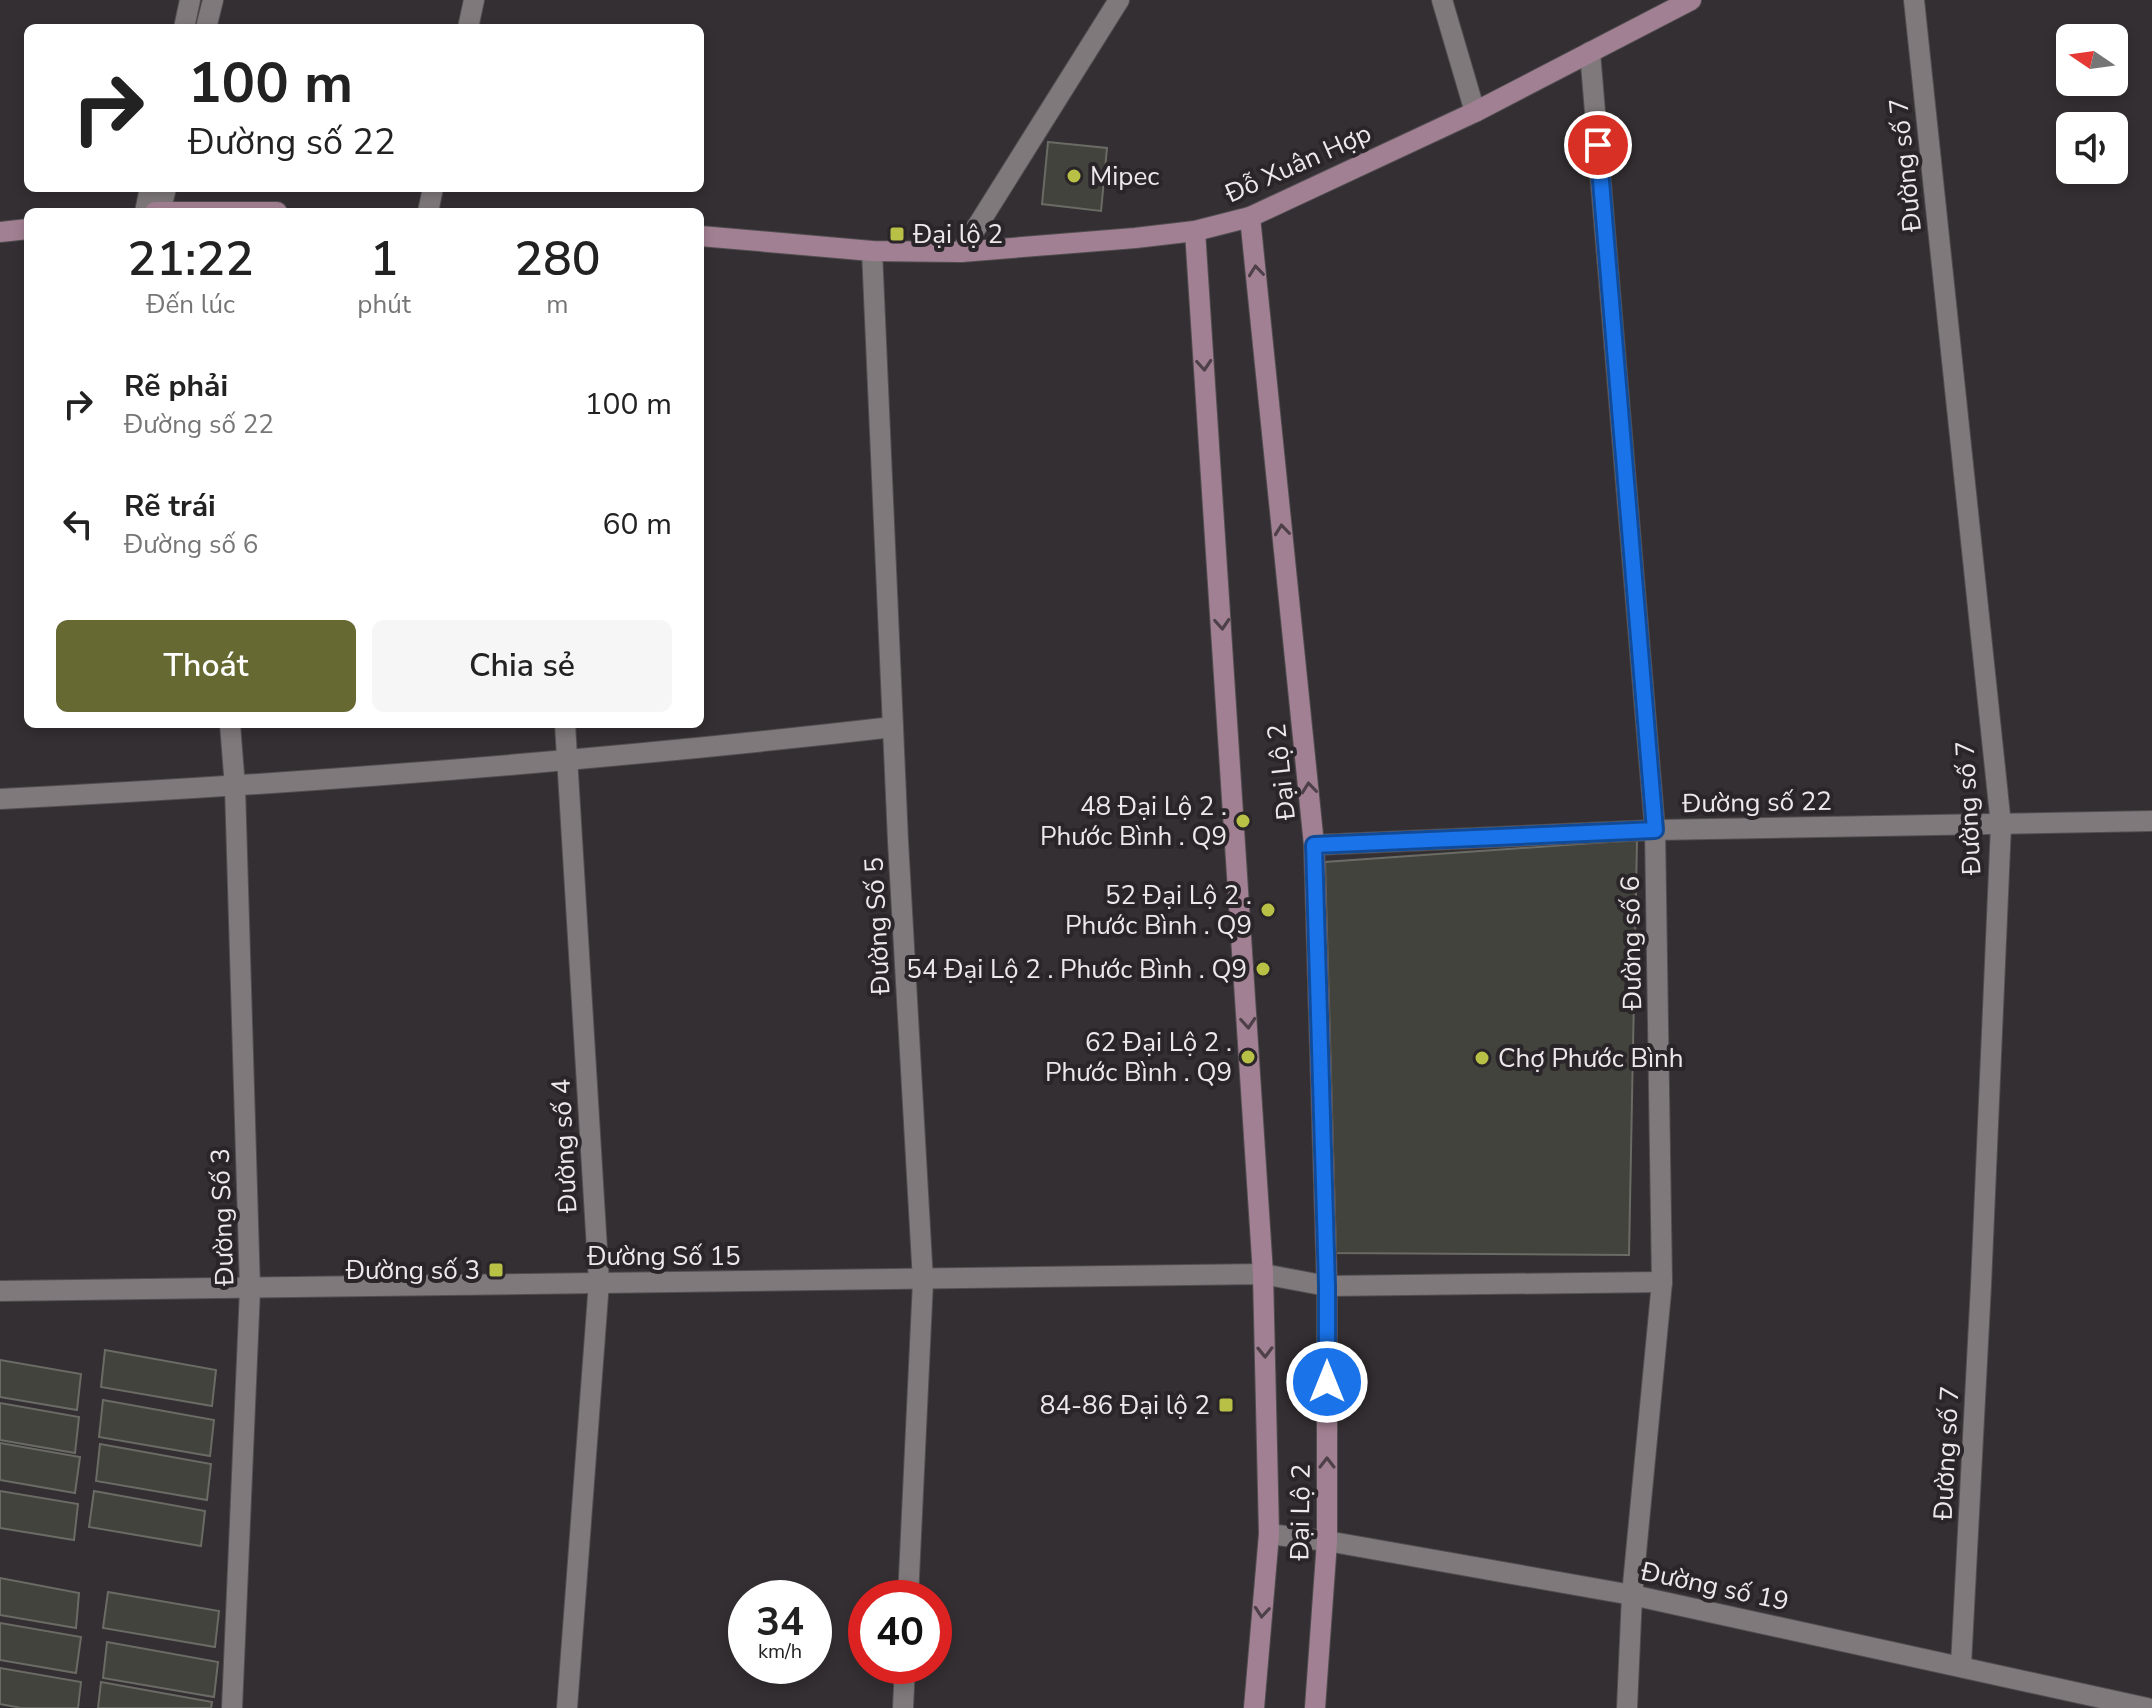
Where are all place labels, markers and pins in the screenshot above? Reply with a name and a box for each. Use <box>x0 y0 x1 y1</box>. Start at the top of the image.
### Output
pin <box>1564 111 1632 179</box>
place label: Mipec <box>1090 159 1159 194</box>
marker: Mipec <box>1065 167 1083 185</box>
place label: Đại lộ 2 <box>912 217 1003 252</box>
marker: Đại lộ 2 <box>888 225 906 243</box>
place label: 48 Đại Lộ 2 . Phước Bình . Q9 <box>1040 789 1227 854</box>
marker: 48 Đại Lộ 2 . Phước Bình . Q9 <box>1234 812 1252 830</box>
place label: 52 Đại Lộ 2 . Phước Bình . Q9 <box>1065 878 1252 943</box>
marker: 52 Đại Lộ 2 . Phước Bình . Q9 <box>1259 901 1277 919</box>
place label: 54 Đại Lộ 2 . Phước Bình . Q9 <box>906 952 1247 987</box>
marker: 54 Đại Lộ 2 . Phước Bình . Q9 <box>1254 960 1272 978</box>
place label: 62 Đại Lộ 2 . Phước Bình . Q9 <box>1045 1025 1232 1090</box>
place label: Chợ Phước Bình <box>1498 1041 1684 1076</box>
marker: 62 Đại Lộ 2 . Phước Bình . Q9 <box>1239 1048 1257 1066</box>
marker: Chợ Phước Bình <box>1473 1049 1491 1067</box>
place label: Đường số 3 <box>345 1253 480 1288</box>
marker: Đường số 3 <box>487 1261 505 1279</box>
place label: 84-86 Đại lộ 2 <box>1040 1388 1210 1423</box>
marker: 84-86 Đại lộ 2 <box>1217 1396 1235 1414</box>

